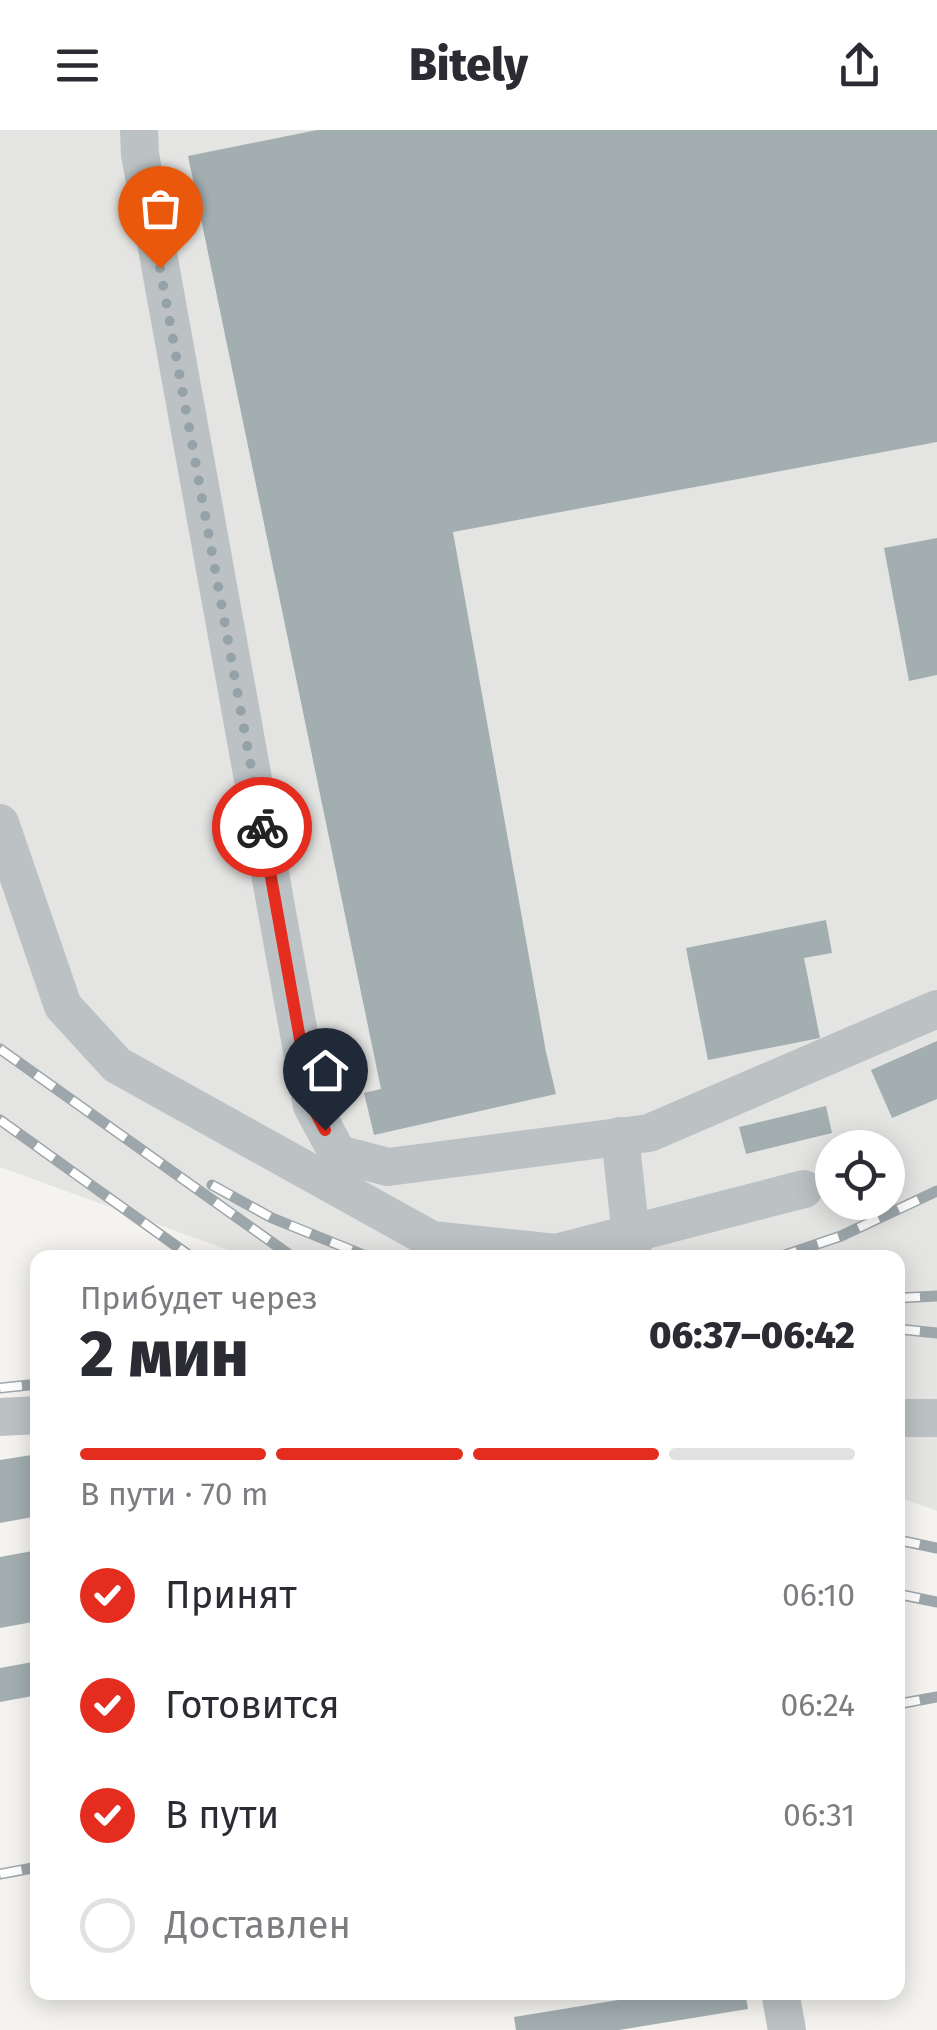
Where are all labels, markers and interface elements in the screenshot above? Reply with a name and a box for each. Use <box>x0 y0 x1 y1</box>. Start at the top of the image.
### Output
icon: menu <box>50 38 105 93</box>
text: Bitely <box>409 38 528 92</box>
icon: share <box>832 38 887 93</box>
pin <box>118 166 203 269</box>
icon: bag <box>133 181 188 236</box>
courier <box>212 777 312 877</box>
icon: bike <box>235 800 290 855</box>
pin <box>283 1028 368 1131</box>
icon: home <box>298 1043 353 1098</box>
map controls <box>815 1130 905 1220</box>
button: locate <box>815 1130 905 1220</box>
text: Прибудет через <box>80 1279 318 1317</box>
text: 06:37–06:42 <box>649 1312 855 1358</box>
text: 2 мин <box>80 1315 249 1393</box>
text: В пути · 70 m <box>80 1475 268 1513</box>
icon: check <box>80 1568 135 1623</box>
text: Принят <box>165 1572 297 1618</box>
text: 06:10 <box>782 1576 855 1614</box>
icon: check <box>80 1678 135 1733</box>
text: Готовится <box>165 1682 340 1728</box>
text: 06:24 <box>780 1686 855 1724</box>
icon: check <box>80 1788 135 1843</box>
text: В пути <box>165 1792 279 1838</box>
text: 06:31 <box>783 1796 855 1834</box>
text: Доставлен <box>165 1902 351 1948</box>

